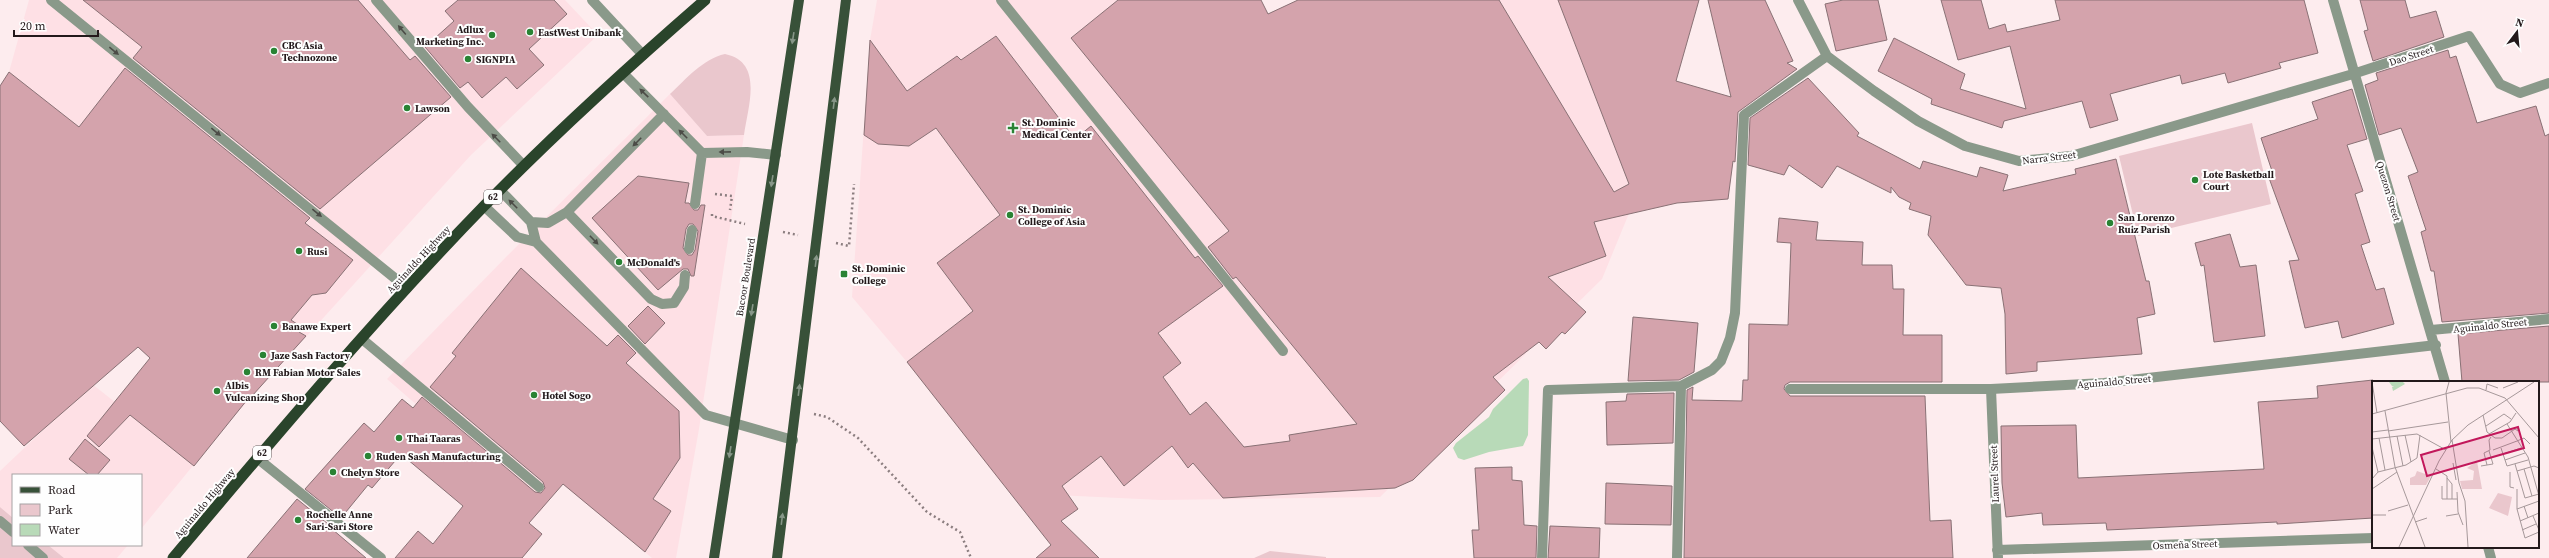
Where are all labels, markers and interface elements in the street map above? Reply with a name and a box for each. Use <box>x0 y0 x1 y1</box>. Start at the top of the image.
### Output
scale bar <box>14 12 98 38</box>
north arrow <box>2497 12 2537 52</box>
text: N <box>2514 15 2526 31</box>
text: 20 m <box>20 18 46 34</box>
place label: Adlux Marketing Inc. <box>416 23 484 48</box>
one-way arrow <box>397 25 406 35</box>
place label: EastWest Unibank <box>538 26 621 39</box>
marker: EastWest Unibank <box>525 27 535 37</box>
marker: Adlux Marketing Inc. <box>487 30 497 40</box>
one-way arrow <box>789 32 795 45</box>
place label: CBC Asia Technozone <box>282 39 337 64</box>
street label: Dao Street <box>2387 42 2436 69</box>
one-way arrow <box>109 46 120 55</box>
marker: CBC Asia Technozone <box>269 46 279 56</box>
place label: SIGNPIA <box>476 53 516 66</box>
marker: SIGNPIA <box>463 54 473 64</box>
one-way arrow <box>639 89 649 98</box>
one-way arrow <box>831 97 838 109</box>
place label: Lawson <box>415 102 450 115</box>
marker: Lawson <box>402 103 412 113</box>
place label: St. Dominic Medical Center <box>1022 116 1092 141</box>
marker: St. Dominic Medical Center <box>1007 122 1019 134</box>
one-way arrow <box>210 128 221 136</box>
one-way arrow <box>679 129 688 139</box>
one-way arrow <box>492 133 501 143</box>
one-way arrow <box>632 137 642 147</box>
street label: Narra Street <box>2022 148 2077 167</box>
one-way arrow <box>719 149 731 156</box>
street label: Quezon Street <box>2373 160 2404 223</box>
place label: Lote Basketball Court <box>2203 168 2274 193</box>
one-way arrow <box>769 175 775 187</box>
marker: Lote Basketball Court <box>2190 175 2200 185</box>
road number: 62 <box>484 190 502 204</box>
one-way arrow <box>508 199 518 209</box>
place label: St. Dominic College of Asia <box>1018 203 1086 228</box>
one-way arrow <box>312 209 322 218</box>
marker: St. Dominic College of Asia <box>1005 210 1015 220</box>
place label: San Lorenzo Ruiz Parish <box>2118 211 2175 236</box>
marker: San Lorenzo Ruiz Parish <box>2105 218 2115 228</box>
street label: Aguinaldo Highway <box>384 222 454 296</box>
one-way arrow <box>589 235 599 245</box>
street label: Bacoor Boulevard <box>733 237 758 317</box>
place label: Rusi <box>307 245 327 258</box>
marker: Rusi <box>294 246 304 256</box>
one-way arrow <box>812 255 819 268</box>
place label: McDonald's <box>627 256 681 269</box>
marker: McDonald's <box>614 257 624 267</box>
place label: St. Dominic College <box>852 262 905 287</box>
marker: St. Dominic College <box>839 269 849 279</box>
one-way arrow <box>749 303 755 316</box>
street label: Aguinaldo Street <box>2453 315 2528 336</box>
place label: Banawe Expert <box>282 320 351 333</box>
marker: Banawe Expert <box>269 321 279 331</box>
place label: Jaze Sash Factory <box>270 349 351 362</box>
marker: Jaze Sash Factory <box>258 350 268 360</box>
place label: RM Fabian Motor Sales <box>255 366 361 379</box>
marker: RM Fabian Motor Sales <box>242 367 252 377</box>
street label: Aguinaldo Street <box>2077 372 2152 391</box>
place label: Albis Vulcanizing Shop <box>225 379 305 404</box>
inset map <box>2372 381 2539 548</box>
one-way arrow <box>796 384 802 396</box>
marker: Albis Vulcanizing Shop <box>212 386 222 396</box>
place label: Hotel Sogo <box>542 389 591 402</box>
marker: Hotel Sogo <box>529 390 539 400</box>
place label: Thai Taaras <box>407 432 461 445</box>
marker: Thai Taaras <box>394 433 404 443</box>
street label: Laurel Street <box>1987 444 2002 503</box>
road number: 62 <box>253 446 271 460</box>
one-way arrow <box>727 446 733 458</box>
place label: Ruden Sash Manufacturing <box>376 450 501 463</box>
marker: Ruden Sash Manufacturing <box>363 451 373 461</box>
street label: Aguinaldo Highway <box>171 465 238 541</box>
place label: Chelyn Store <box>341 466 399 479</box>
marker: Chelyn Store <box>328 467 338 477</box>
legend <box>12 474 142 546</box>
text: Road <box>48 482 75 498</box>
text: Park <box>48 502 73 518</box>
place label: Rochelle Anne Sari-Sari Store <box>306 508 373 533</box>
one-way arrow <box>779 513 785 525</box>
marker: Rochelle Anne Sari-Sari Store <box>293 515 303 525</box>
text: Water <box>48 522 80 538</box>
street label: Osmeña Street <box>2152 537 2218 552</box>

